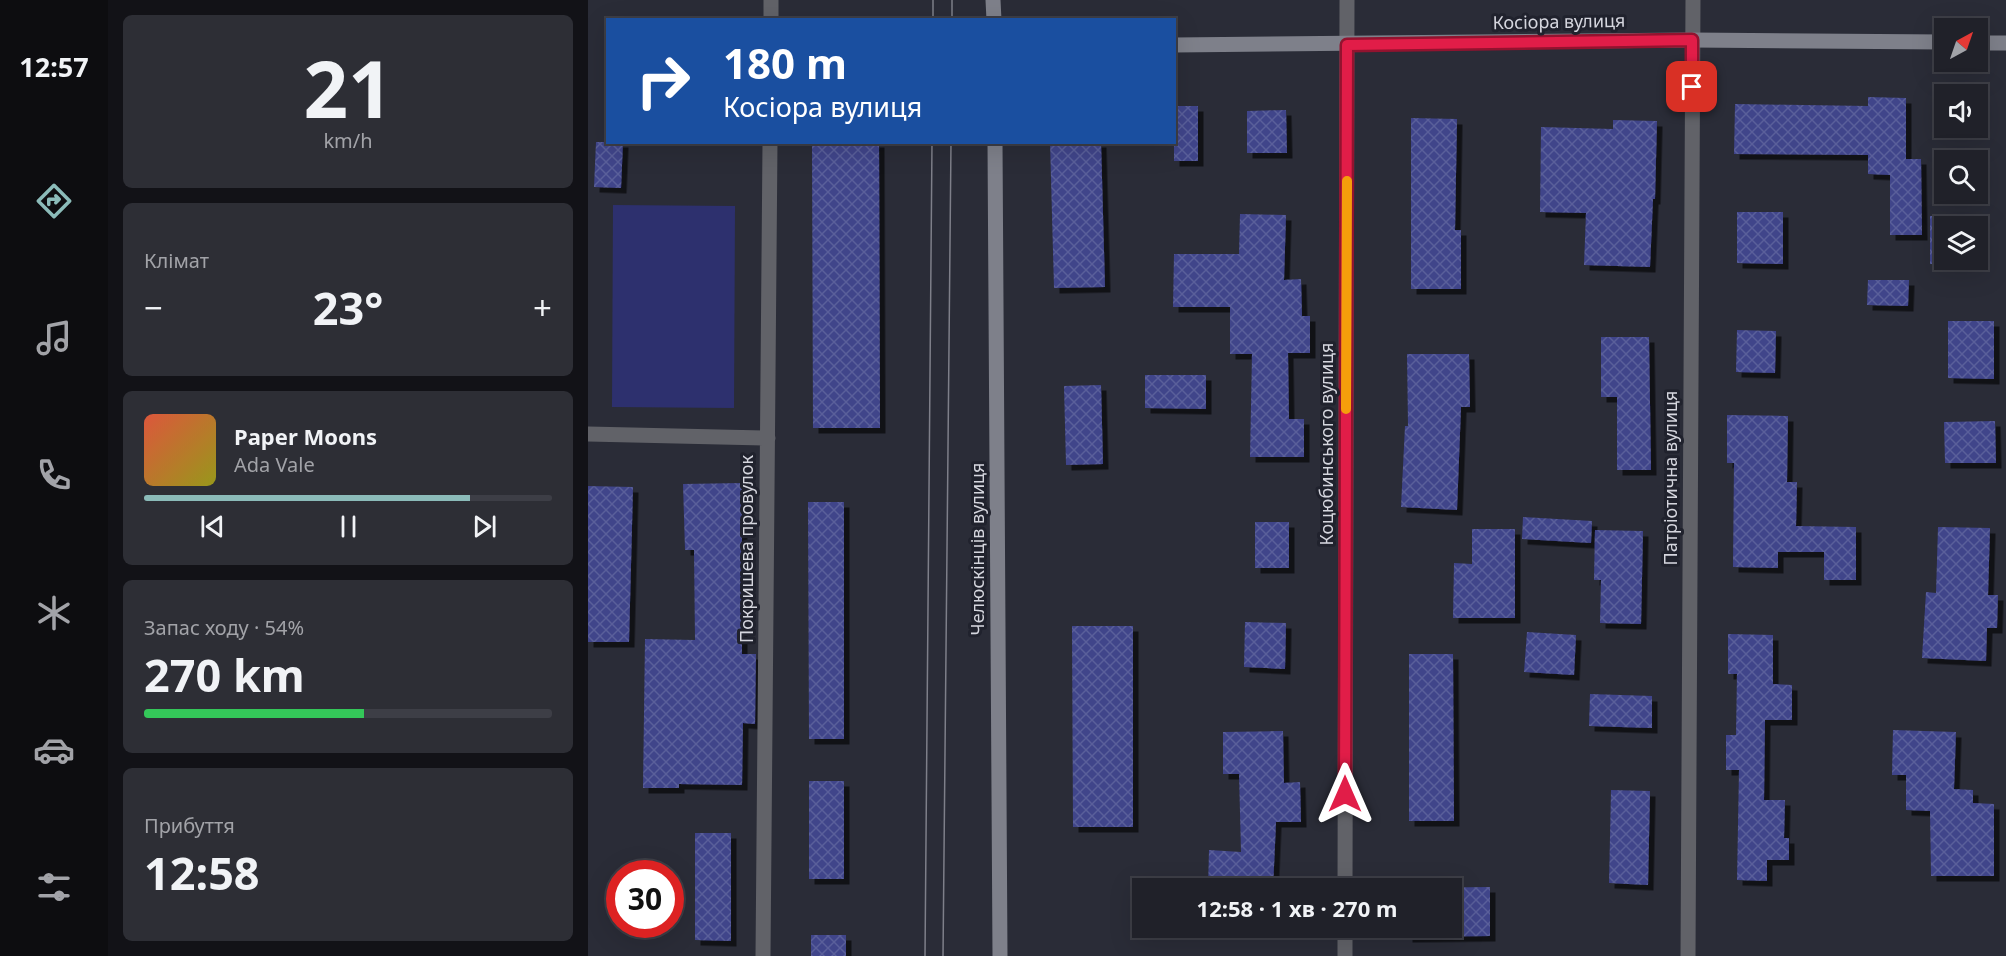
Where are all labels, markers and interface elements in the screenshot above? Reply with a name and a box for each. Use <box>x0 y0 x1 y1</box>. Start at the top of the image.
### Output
street label: Косіора вулиця <box>1492 8 1626 34</box>
north arrow <box>1934 18 1988 72</box>
map controls <box>1934 18 1988 270</box>
text: 180 m <box>723 34 847 91</box>
text: 21 <box>303 35 393 141</box>
icon: right <box>624 42 702 120</box>
text: 12:57 <box>19 48 89 85</box>
pin <box>1666 61 1717 112</box>
icon: arrive <box>1675 70 1708 103</box>
button: sound <box>1934 84 1988 138</box>
text: Косіора вулиця <box>723 88 922 125</box>
text: km/h <box>323 127 373 154</box>
button: search <box>1934 150 1988 204</box>
icon: directions <box>33 180 75 222</box>
button: layers <box>1934 216 1988 270</box>
text: Клімат <box>144 247 209 274</box>
text: 23° <box>313 277 383 338</box>
text: − <box>144 285 163 330</box>
text: + <box>533 285 552 330</box>
icon: music <box>33 317 75 359</box>
street label: Коцюбинського вулиця <box>1314 343 1338 546</box>
street label: Патріотична вулиця <box>1658 391 1682 565</box>
text: Paper Moons <box>234 421 377 451</box>
text: Ada Vale <box>234 451 315 478</box>
icon: phone <box>33 454 75 496</box>
street label: Покришева провулок <box>734 455 758 643</box>
street label: Челюскінців вулиця <box>965 463 989 635</box>
icon: previous <box>196 510 229 543</box>
icon: pause <box>332 510 365 543</box>
icon: next <box>468 510 501 543</box>
icon: climate <box>33 592 75 634</box>
text: Запас ходу · 54% <box>144 614 304 641</box>
text: 270 km <box>144 644 305 705</box>
icon: car <box>33 729 75 771</box>
position arrow <box>1313 762 1377 826</box>
text: Прибуття <box>144 812 235 839</box>
text: 12:58 <box>144 842 260 903</box>
speed limit sign: 30 <box>606 860 684 938</box>
icon: filters <box>33 866 75 908</box>
text: 12:58 · 1 хв · 270 m <box>1197 893 1397 923</box>

